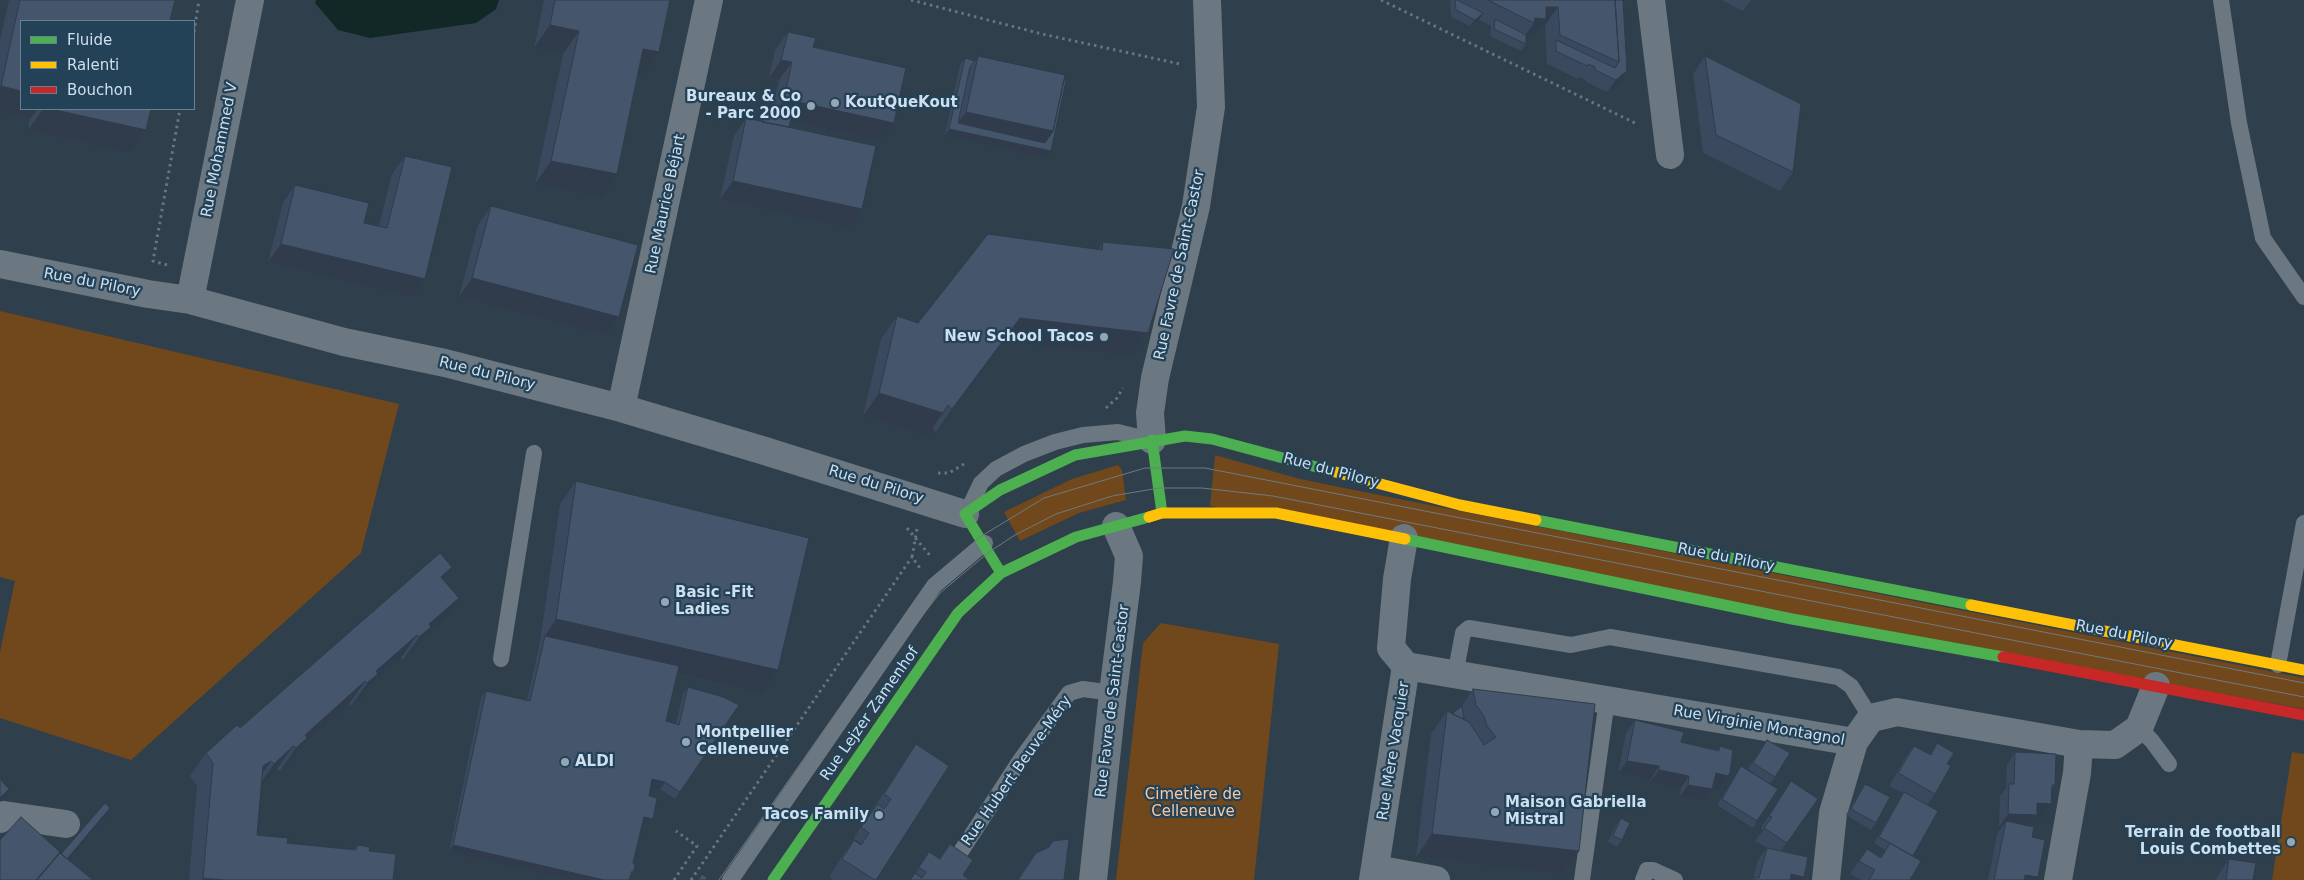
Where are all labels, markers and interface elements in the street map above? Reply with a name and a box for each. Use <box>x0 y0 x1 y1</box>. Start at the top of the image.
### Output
legend <box>20 20 195 110</box>
text: Fluide <box>67 31 112 49</box>
text: Ralenti <box>67 56 119 74</box>
text: Bouchon <box>67 81 132 99</box>
street label: Rue Mohammed V <box>198 81 242 219</box>
place label: Bureaux & Co - Parc 2000 <box>686 88 801 123</box>
place label: KoutQueKout <box>845 94 958 112</box>
marker: KoutQueKout <box>829 97 841 109</box>
marker: Bureaux & Co - Parc 2000 <box>805 100 817 112</box>
street label: Rue Maurice Béjart <box>642 132 690 276</box>
street label: Rue Favre de Saint-Castor <box>1151 168 1209 362</box>
street label: Rue du Pilory <box>42 265 142 301</box>
place label: New School Tacos <box>944 328 1094 346</box>
marker: New School Tacos <box>1098 331 1110 343</box>
street label: Rue du Pilory <box>437 353 537 395</box>
street label: Rue du Pilory <box>1281 450 1381 492</box>
street label: Rue du Pilory <box>826 462 926 508</box>
street label: Rue du Pilory <box>1676 540 1776 576</box>
place label: Basic -Fit Ladies <box>675 584 754 619</box>
marker: Basic -Fit Ladies <box>659 596 671 608</box>
street label: Rue Favre de Saint-Castor <box>1092 603 1134 799</box>
street label: Rue du Pilory <box>2074 617 2174 653</box>
street label: Rue Lejzer Zamenhof <box>817 643 923 785</box>
street label: Rue Mère Vacquier <box>1374 680 1414 822</box>
street label: Rue Hubert Beuve-Méry <box>958 692 1076 850</box>
street label: Rue Virginie Montagnol <box>1672 702 1846 750</box>
place label: Montpellier Celleneuve <box>696 724 793 759</box>
marker: Montpellier Celleneuve <box>680 736 692 748</box>
place label: ALDI <box>575 753 614 771</box>
marker: ALDI <box>559 756 571 768</box>
park label: Cimetière de Celleneuve <box>1145 786 1241 821</box>
place label: Maison Gabriella Mistral <box>1505 794 1647 829</box>
place label: Tacos Family <box>762 806 869 824</box>
marker: Maison Gabriella Mistral <box>1489 806 1501 818</box>
marker: Tacos Family <box>873 809 885 821</box>
place label: Terrain de football Louis Combettes <box>2125 824 2281 859</box>
marker: Terrain de football Louis Combettes <box>2285 836 2297 848</box>

